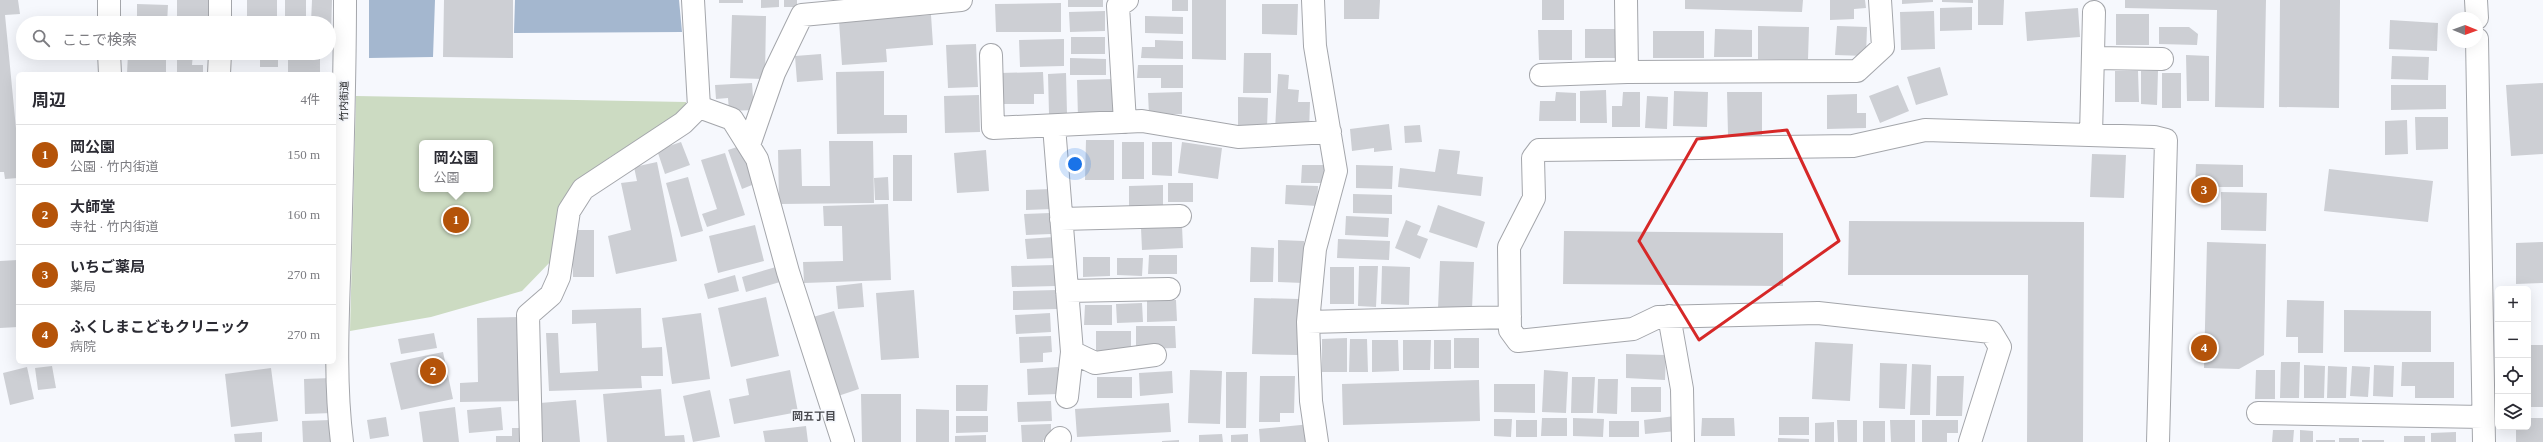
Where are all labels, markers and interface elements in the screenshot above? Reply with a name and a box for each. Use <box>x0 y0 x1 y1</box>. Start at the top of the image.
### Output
north arrow <box>2447 12 2483 48</box>
search box <box>16 16 336 60</box>
icon: search <box>30 27 52 49</box>
text: ここで検索 <box>62 32 137 48</box>
street label: 竹内街道 <box>338 81 350 121</box>
text: 周辺 <box>32 91 66 110</box>
text: 4件 <box>300 92 320 107</box>
text: 岡公園 <box>70 139 115 155</box>
popup <box>419 140 493 192</box>
text: 1 <box>42 147 48 162</box>
text: 150 m <box>287 147 320 162</box>
text: 岡公園 <box>433 150 479 166</box>
your location <box>1065 154 1085 174</box>
text: 公園 · 竹内街道 <box>70 159 159 174</box>
text: 公園 <box>433 170 460 185</box>
pin: 3 <box>2191 175 2217 205</box>
text: 大師堂 <box>70 199 115 215</box>
pin: 1 <box>443 205 469 235</box>
text: 2 <box>42 207 48 222</box>
text: 160 m <box>287 207 320 222</box>
text: 寺社 · 竹内街道 <box>70 219 159 234</box>
text: いちご薬局 <box>70 259 145 275</box>
text: 3 <box>42 267 48 282</box>
text: 270 m <box>287 267 320 282</box>
text: 薬局 <box>70 279 96 294</box>
map controls <box>2495 286 2531 430</box>
button: + <box>2495 286 2531 322</box>
text: ふくしまこどもクリニック <box>70 319 250 335</box>
button: − <box>2495 322 2531 358</box>
text: 4 <box>42 327 48 342</box>
text: 270 m <box>287 327 320 342</box>
pin: 4 <box>2191 333 2217 363</box>
text: 病院 <box>70 339 96 354</box>
pin: 2 <box>420 356 446 386</box>
button: locate <box>2495 358 2531 394</box>
button: layers <box>2495 394 2531 430</box>
district label: 岡五丁目 <box>792 410 836 422</box>

